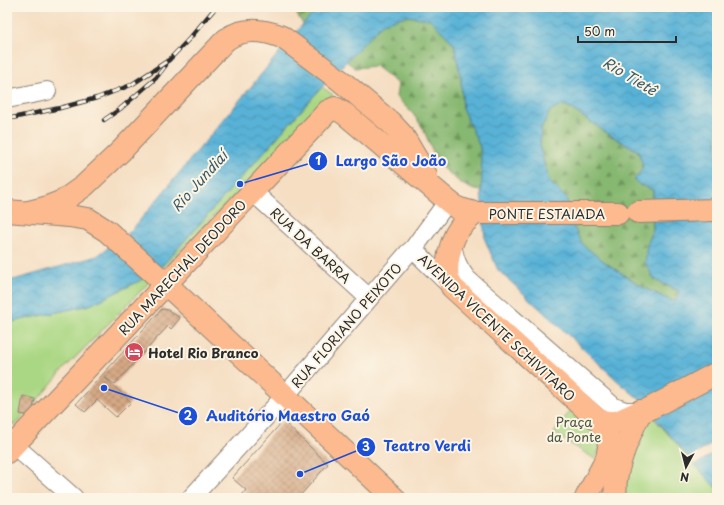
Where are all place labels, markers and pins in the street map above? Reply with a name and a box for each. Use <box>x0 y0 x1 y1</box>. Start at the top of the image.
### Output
callout: Largo São João <box>308 148 455 174</box>
hotel icon: Hotel Rio Branco <box>123 341 145 363</box>
place label: Hotel Rio Branco <box>148 343 259 362</box>
callout: Auditório Maestro Gaó <box>178 403 378 429</box>
callout: Teatro Verdi <box>356 434 478 460</box>

